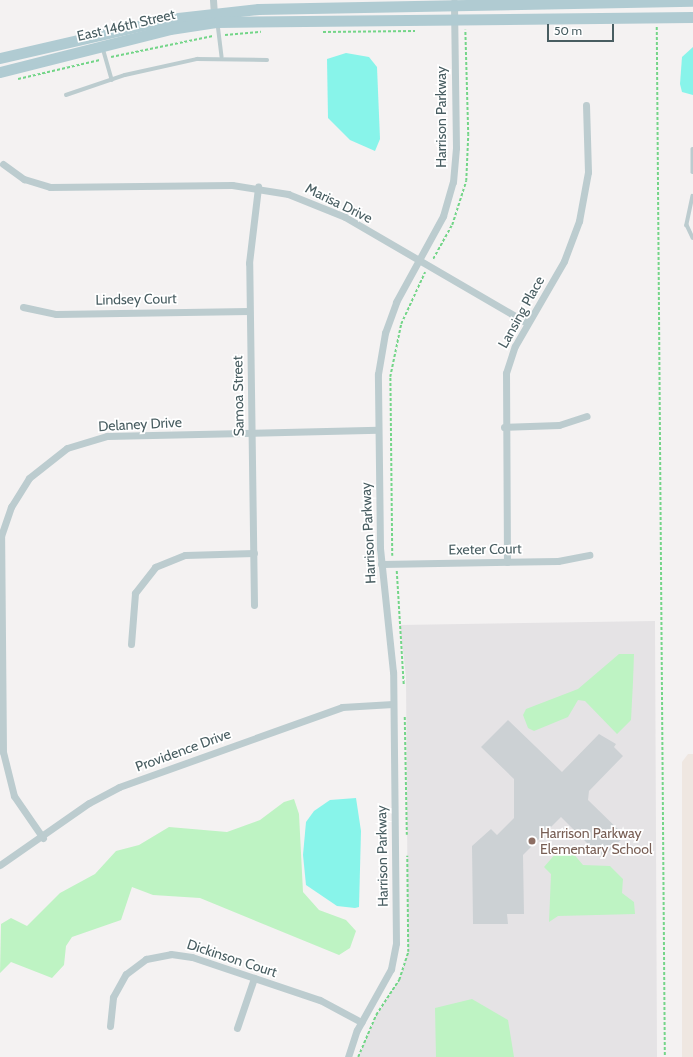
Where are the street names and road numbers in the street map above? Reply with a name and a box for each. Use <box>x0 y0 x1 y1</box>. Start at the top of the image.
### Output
street label: East 146th Street <box>75 6 177 44</box>
street label: Harrison Parkway <box>433 66 449 168</box>
street label: Marisa Drive <box>303 180 375 226</box>
street label: Lansing Place <box>494 273 548 351</box>
street label: Lindsey Court <box>95 290 177 308</box>
street label: Samoa Street <box>229 355 247 437</box>
street label: Delaney Drive <box>98 413 182 435</box>
street label: Harrison Parkway <box>357 482 379 584</box>
street label: Exeter Court <box>448 540 522 558</box>
street label: Providence Drive <box>133 725 233 775</box>
street label: Harrison Parkway <box>373 805 391 907</box>
street label: Dickinson Court <box>185 936 279 980</box>

